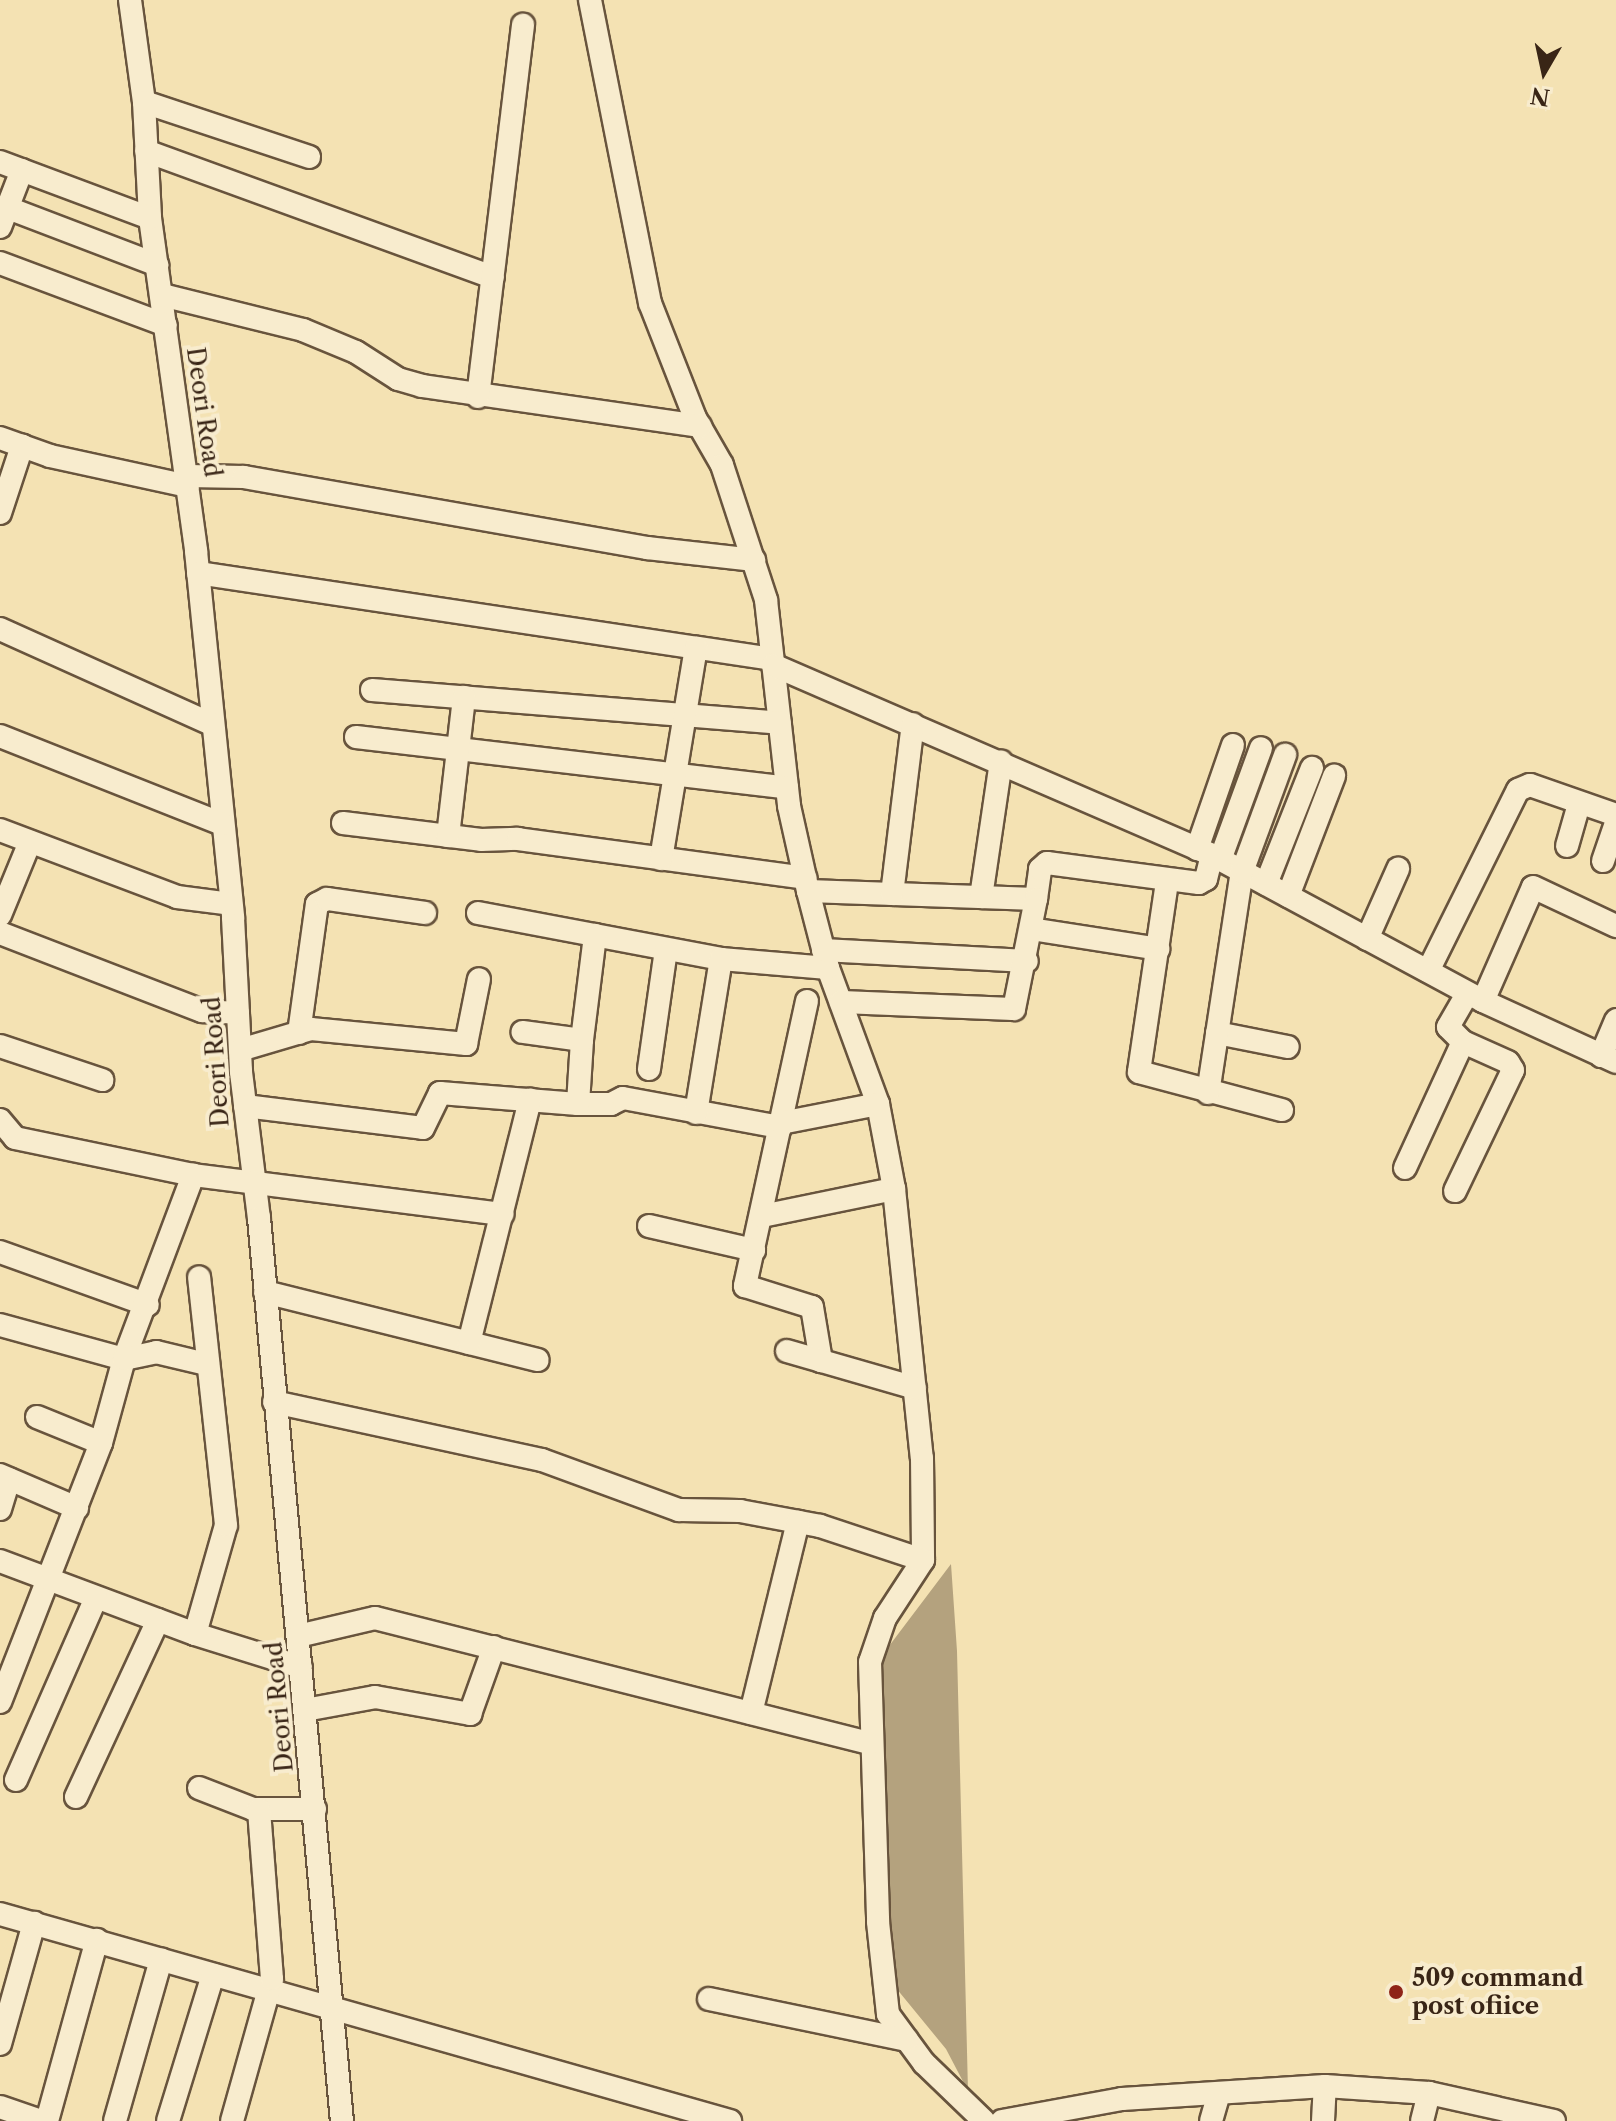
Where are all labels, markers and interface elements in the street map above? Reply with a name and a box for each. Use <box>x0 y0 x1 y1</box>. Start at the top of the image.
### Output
north arrow <box>1504 32 1584 112</box>
text: N <box>1529 81 1552 111</box>
street label: Deori Road <box>181 345 227 479</box>
street label: Deori Road <box>197 996 235 1128</box>
street label: Deori Road <box>259 1641 299 1773</box>
place label: 509 command post ofiice <box>1412 1964 1584 2020</box>
marker: 509 command post ofiice <box>1387 1983 1405 2001</box>

